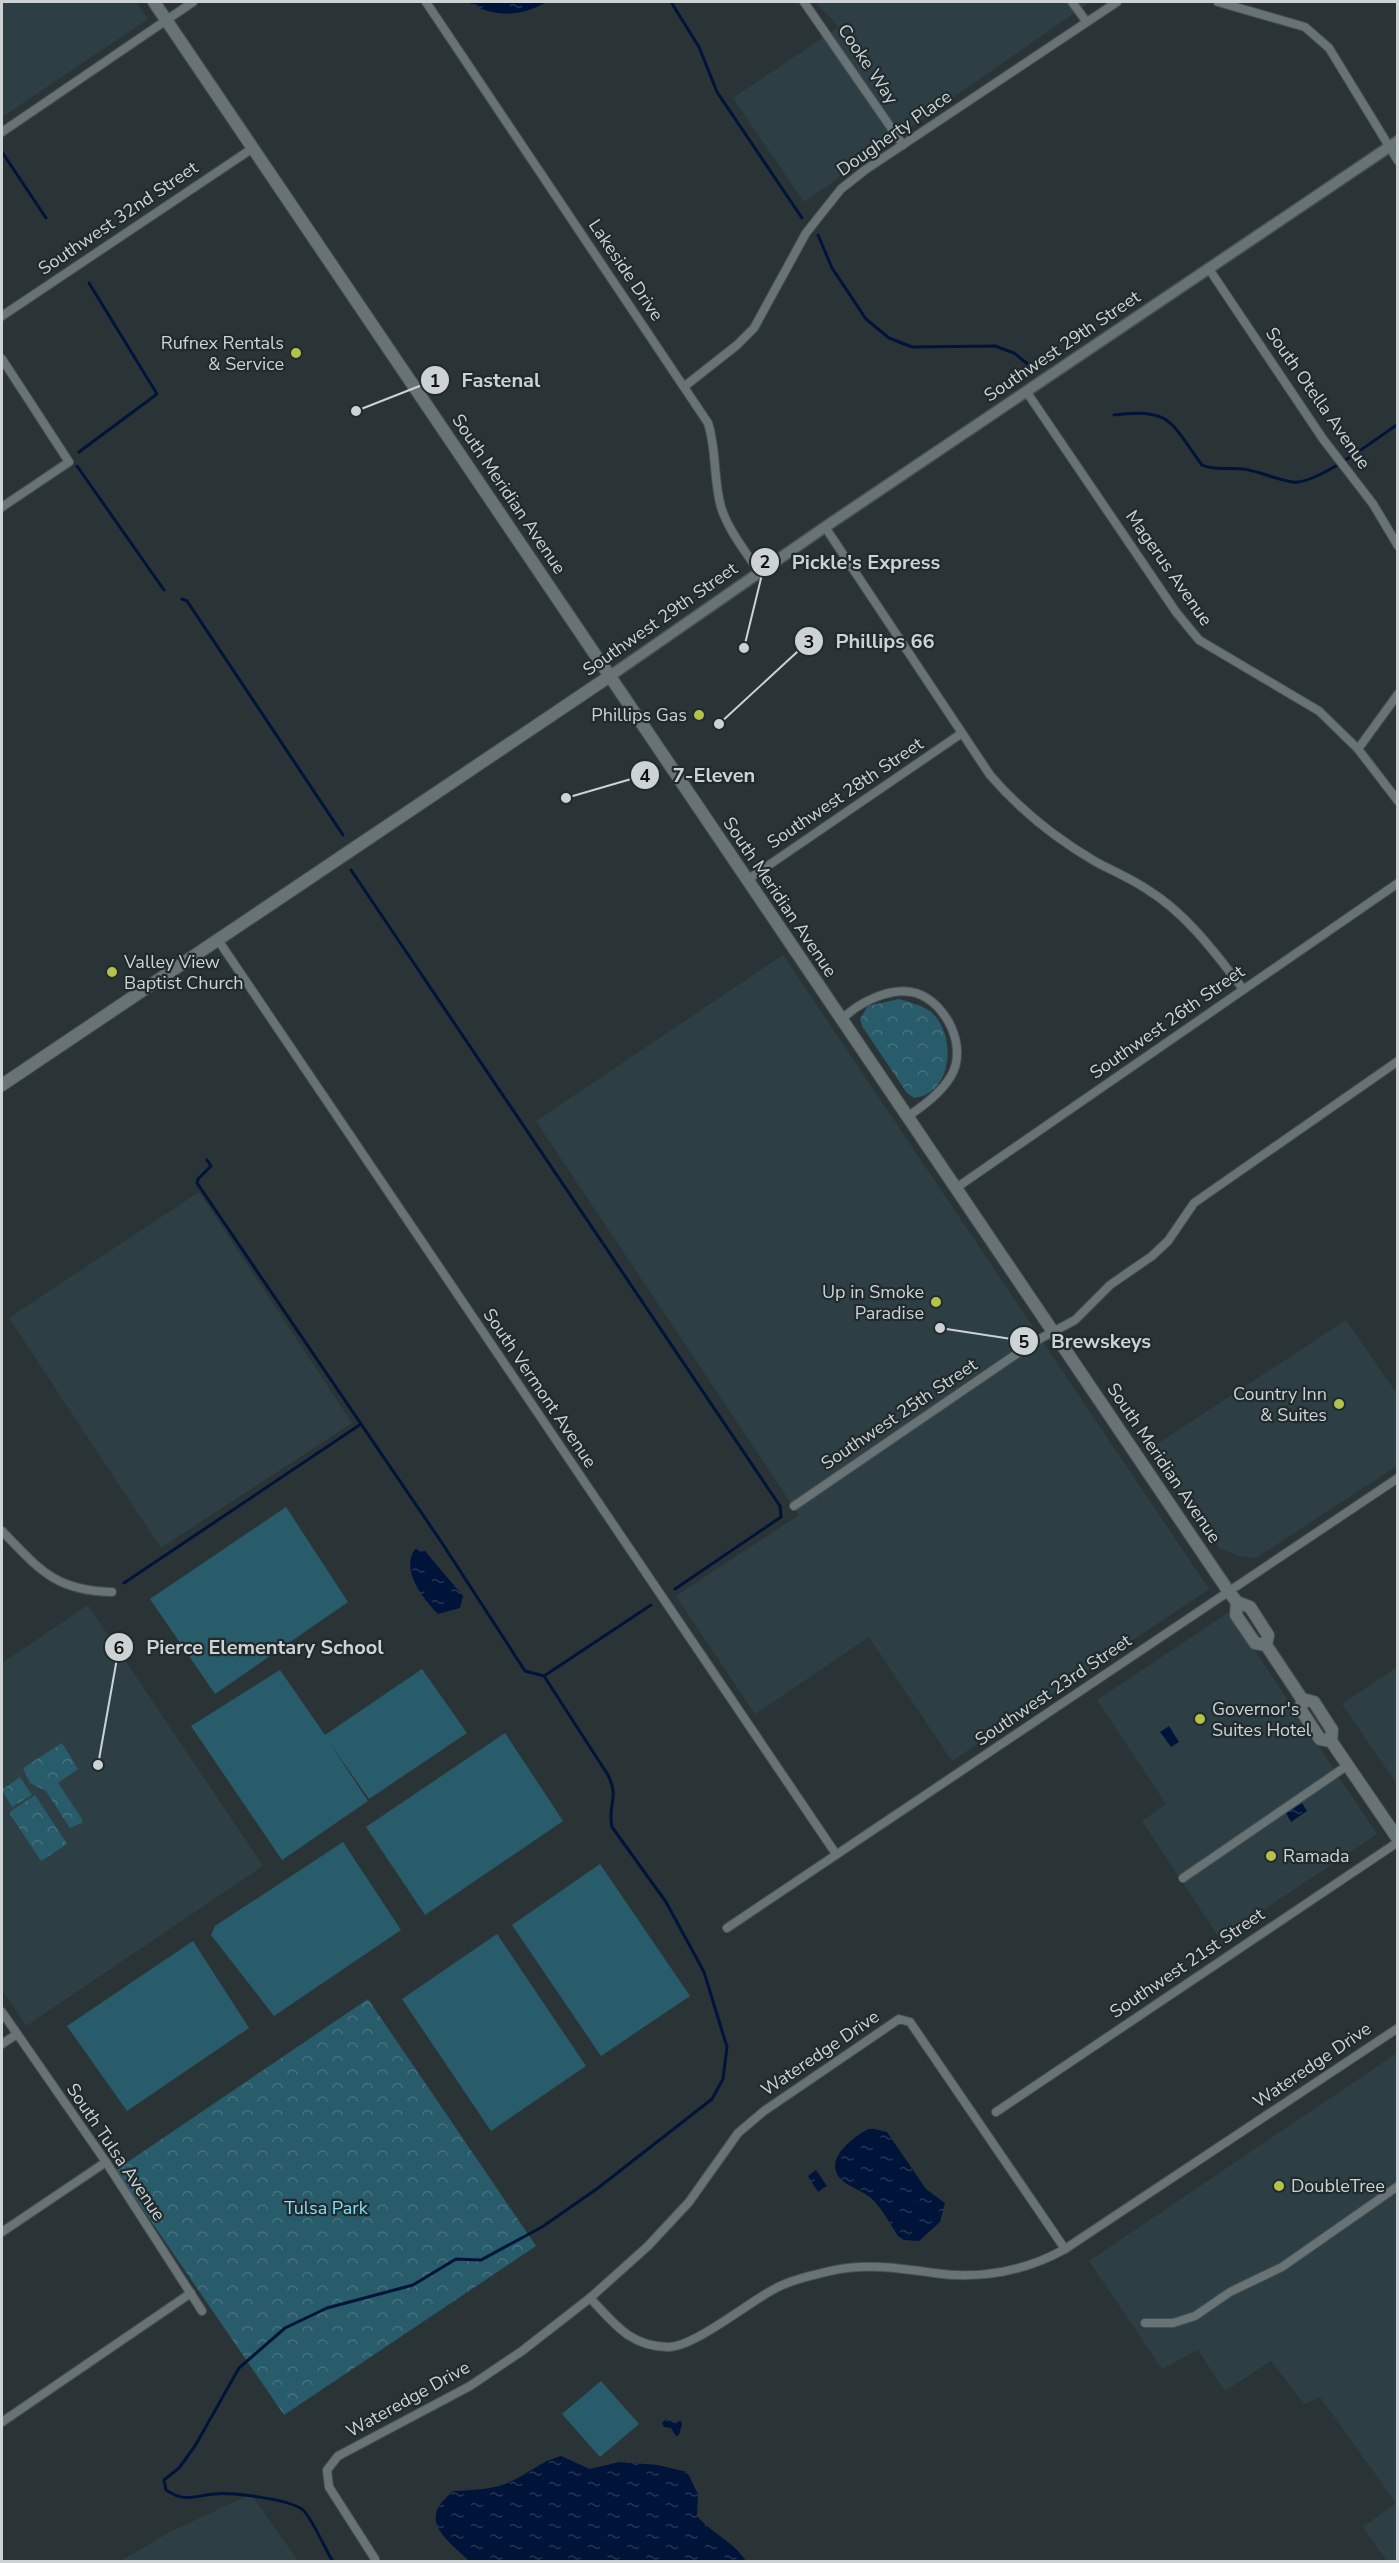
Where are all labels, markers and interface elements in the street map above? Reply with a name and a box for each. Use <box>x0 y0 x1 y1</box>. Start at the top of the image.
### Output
street label: Cooke Way <box>832 19 904 109</box>
street label: Dougherty Place <box>832 84 956 182</box>
street label: Southwest 32nd Street <box>33 155 203 280</box>
street label: Lakeside Drive <box>583 214 669 326</box>
street label: Southwest 29th Street <box>979 284 1145 407</box>
street label: South Otella Avenue <box>1260 322 1376 474</box>
place label: Rufnex Rentals & Service <box>161 331 284 376</box>
marker: Rufnex Rentals & Service <box>289 346 303 360</box>
callout: Fastenal <box>420 361 553 399</box>
text: Fastenal <box>462 367 541 394</box>
text: 1 <box>430 369 440 393</box>
street label: South Meridian Avenue <box>446 409 572 579</box>
street label: Magerus Avenue <box>1120 505 1218 631</box>
callout: Pickle's Express <box>750 543 952 581</box>
text: Pickle's Express <box>792 549 940 576</box>
text: 2 <box>760 550 770 574</box>
street label: Southwest 29th Street <box>578 556 743 681</box>
callout: Phillips 66 <box>794 622 947 660</box>
text: Phillips 66 <box>836 628 934 655</box>
text: 3 <box>804 630 814 654</box>
place label: Phillips Gas <box>591 703 687 727</box>
marker: Phillips Gas <box>692 708 706 722</box>
street label: Southwest 28th Street <box>762 731 928 854</box>
callout: 7-Eleven <box>630 756 767 794</box>
text: 7-Eleven <box>673 762 755 789</box>
text: 4 <box>640 764 651 788</box>
street label: South Meridian Avenue <box>717 812 843 982</box>
place label: Valley View Baptist Church <box>123 950 243 995</box>
street label: Southwest 26th Street <box>1085 959 1250 1084</box>
marker: Valley View Baptist Church <box>105 965 119 979</box>
place label: Up in Smoke Paradise <box>822 1280 924 1325</box>
marker: Up in Smoke Paradise <box>929 1295 943 1309</box>
street label: South Vermont Avenue <box>478 1304 602 1472</box>
callout: Brewskeys <box>1009 1322 1163 1360</box>
text: Brewskeys <box>1051 1328 1151 1355</box>
text: 5 <box>1019 1330 1030 1354</box>
street label: Southwest 25th Street <box>816 1352 982 1475</box>
street label: South Meridian Avenue <box>1101 1378 1227 1548</box>
place label: Country Inn & Suites <box>1233 1382 1327 1427</box>
marker: Country Inn & Suites <box>1332 1397 1346 1411</box>
callout: Pierce Elementary School <box>104 1628 396 1666</box>
street label: Southwest 23rd Street <box>970 1628 1136 1751</box>
text: Pierce Elementary School <box>146 1634 384 1661</box>
text: 6 <box>114 1636 125 1660</box>
place label: Governor's Suites Hotel <box>1212 1697 1312 1742</box>
marker: Governor's Suites Hotel <box>1193 1712 1207 1726</box>
place label: Ramada <box>1283 1844 1350 1868</box>
marker: Ramada <box>1264 1849 1278 1863</box>
street label: Southwest 21st Street <box>1105 1902 1270 2024</box>
street label: Wateredge Drive <box>756 2004 884 2102</box>
street label: Wateredge Drive <box>1248 2016 1376 2114</box>
street label: South Tulsa Avenue <box>61 2078 171 2226</box>
place label: DoubleTree <box>1291 2174 1385 2198</box>
marker: DoubleTree <box>1272 2179 1286 2193</box>
park label: Tulsa Park <box>284 2196 369 2220</box>
street label: Wateredge Drive <box>342 2355 474 2443</box>

